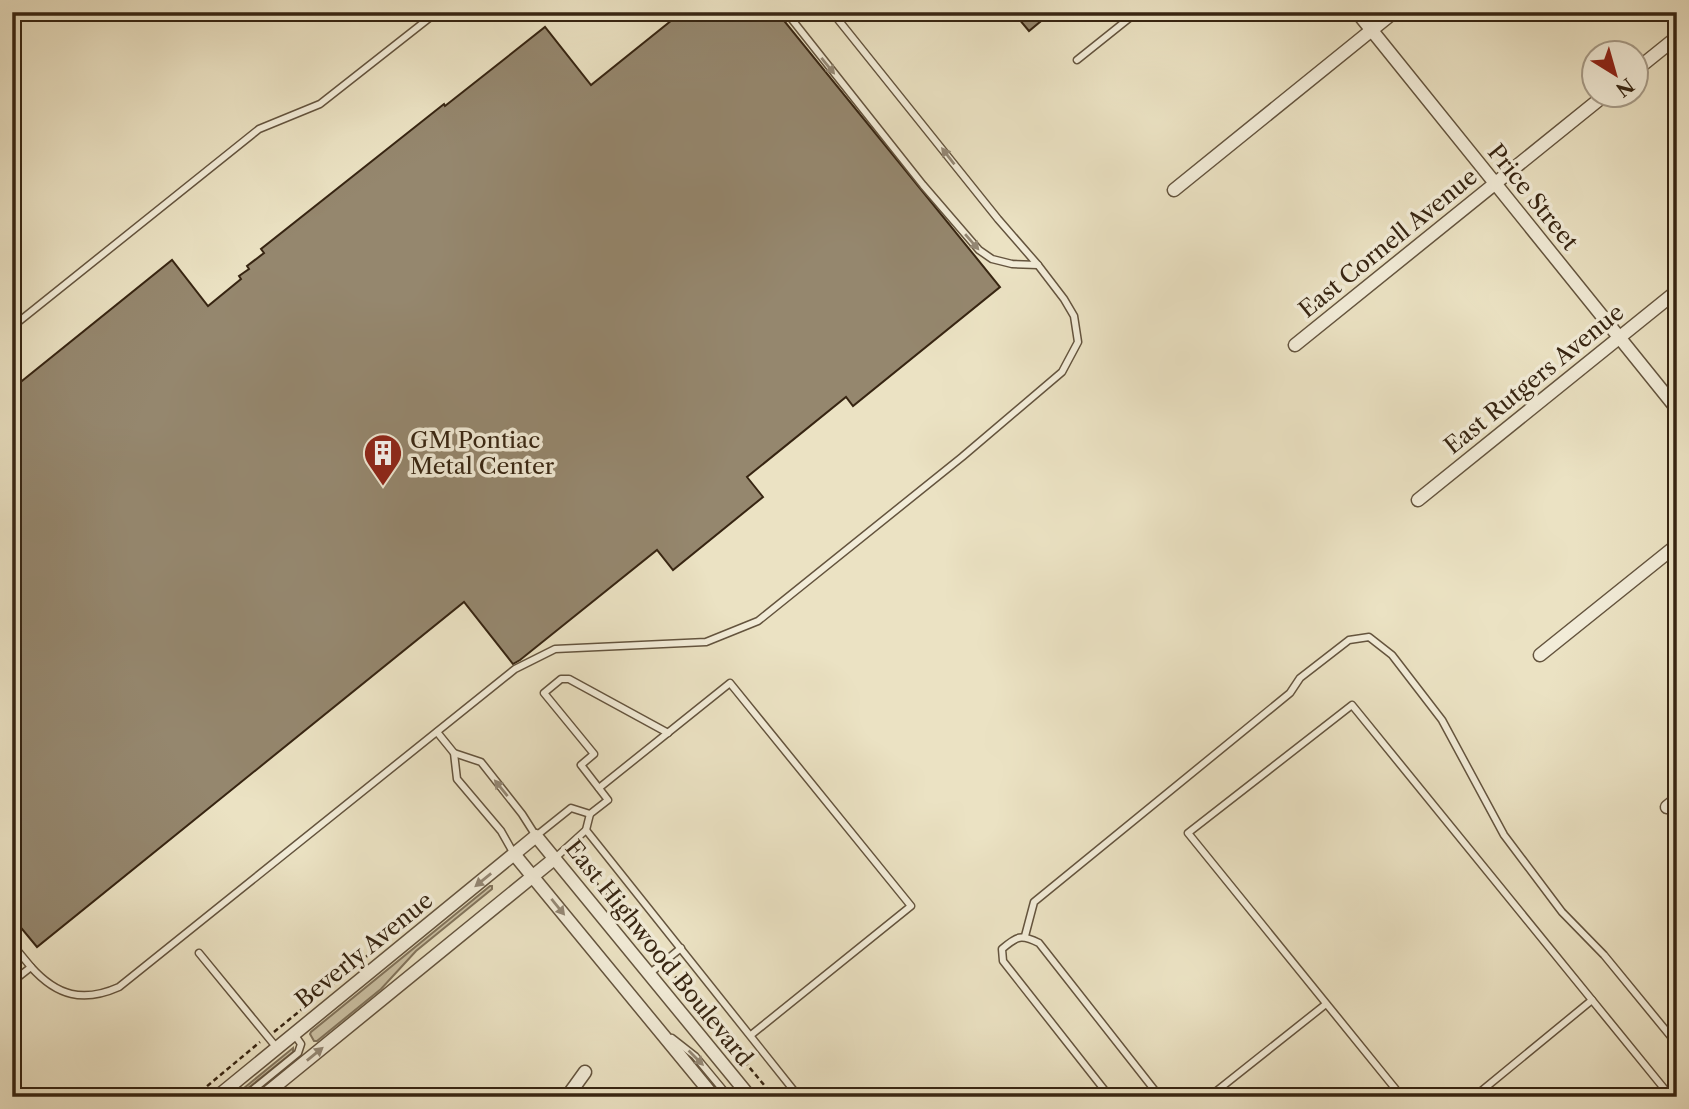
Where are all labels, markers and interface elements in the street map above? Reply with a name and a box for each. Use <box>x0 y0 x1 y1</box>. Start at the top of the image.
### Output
north arrow <box>1580 38 1650 108</box>
one-way arrow <box>821 56 836 74</box>
text: N <box>1611 73 1638 101</box>
street label: Price Street <box>1482 138 1584 256</box>
one-way arrow <box>940 147 955 165</box>
street label: East Cornell Avenue <box>1293 162 1483 324</box>
one-way arrow <box>964 233 979 250</box>
street label: East Rutgers Avenue <box>1439 298 1629 460</box>
place label: GM Pontiac Metal Center <box>410 426 555 480</box>
building icon: GM Pontiac Metal Center <box>362 432 404 487</box>
one-way arrow <box>494 779 509 796</box>
street label: East Highwood Boulevard <box>559 834 759 1072</box>
one-way arrow <box>475 872 493 887</box>
street label: Beverly Avenue <box>290 886 438 1014</box>
one-way arrow <box>550 898 565 915</box>
one-way arrow <box>305 1046 323 1061</box>
one-way arrow <box>687 1050 704 1067</box>

